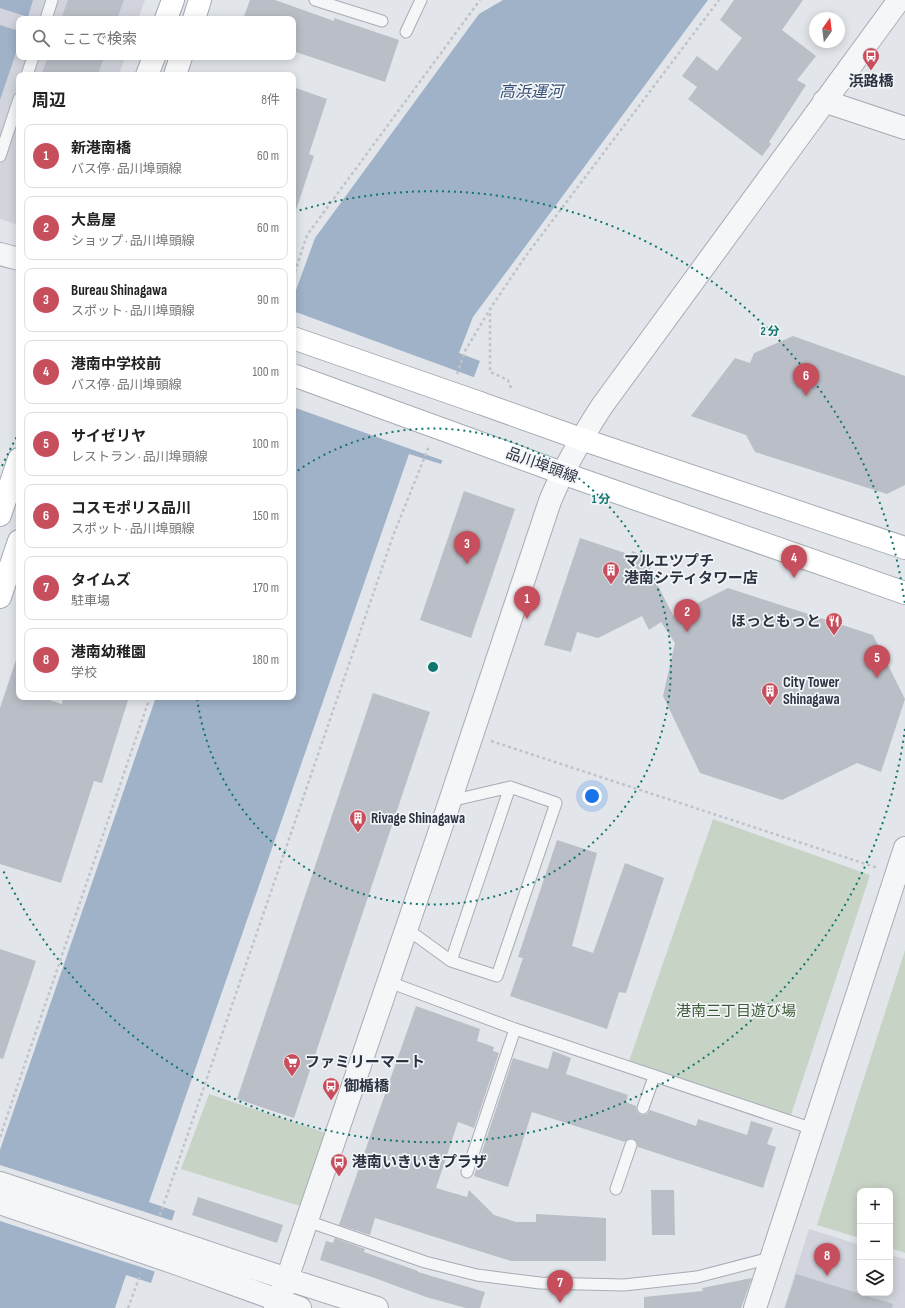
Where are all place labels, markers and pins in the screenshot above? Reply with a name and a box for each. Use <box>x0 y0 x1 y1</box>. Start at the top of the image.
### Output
bus stop icon: 浜路橋 <box>861 46 881 71</box>
place label: 浜路橋 <box>848 72 894 91</box>
pin: 6 <box>793 363 819 396</box>
pin: 3 <box>454 531 480 564</box>
pin: 4 <box>781 545 807 578</box>
place label: マルエツプチ 港南シティタワー店 <box>624 552 758 588</box>
building icon: マルエツプチ 港南シティタワー店 <box>601 560 621 585</box>
pin: 1 <box>514 586 540 619</box>
pin: 2 <box>674 599 700 632</box>
restaurant icon: ほっともっと <box>824 611 844 636</box>
place label: ほっともっと <box>731 612 821 631</box>
pin: 5 <box>864 645 890 678</box>
centre of rings <box>426 660 440 674</box>
place label: City Tower Shinagawa <box>783 673 840 709</box>
building icon: City Tower Shinagawa <box>760 681 780 706</box>
building icon: Rivage Shinagawa <box>348 808 368 833</box>
place label: Rivage Shinagawa <box>371 809 465 828</box>
supermarket icon: ファミリーマート <box>282 1052 302 1077</box>
place label: ファミリーマート <box>305 1053 425 1072</box>
bus stop icon: 御楯橋 <box>321 1076 341 1101</box>
place label: 御楯橋 <box>344 1077 390 1096</box>
bus stop icon: 港南いきいきプラザ <box>329 1152 349 1177</box>
place label: 港南いきいきプラザ <box>352 1153 487 1172</box>
pin: 8 <box>814 1243 840 1276</box>
pin: 7 <box>547 1270 573 1303</box>

